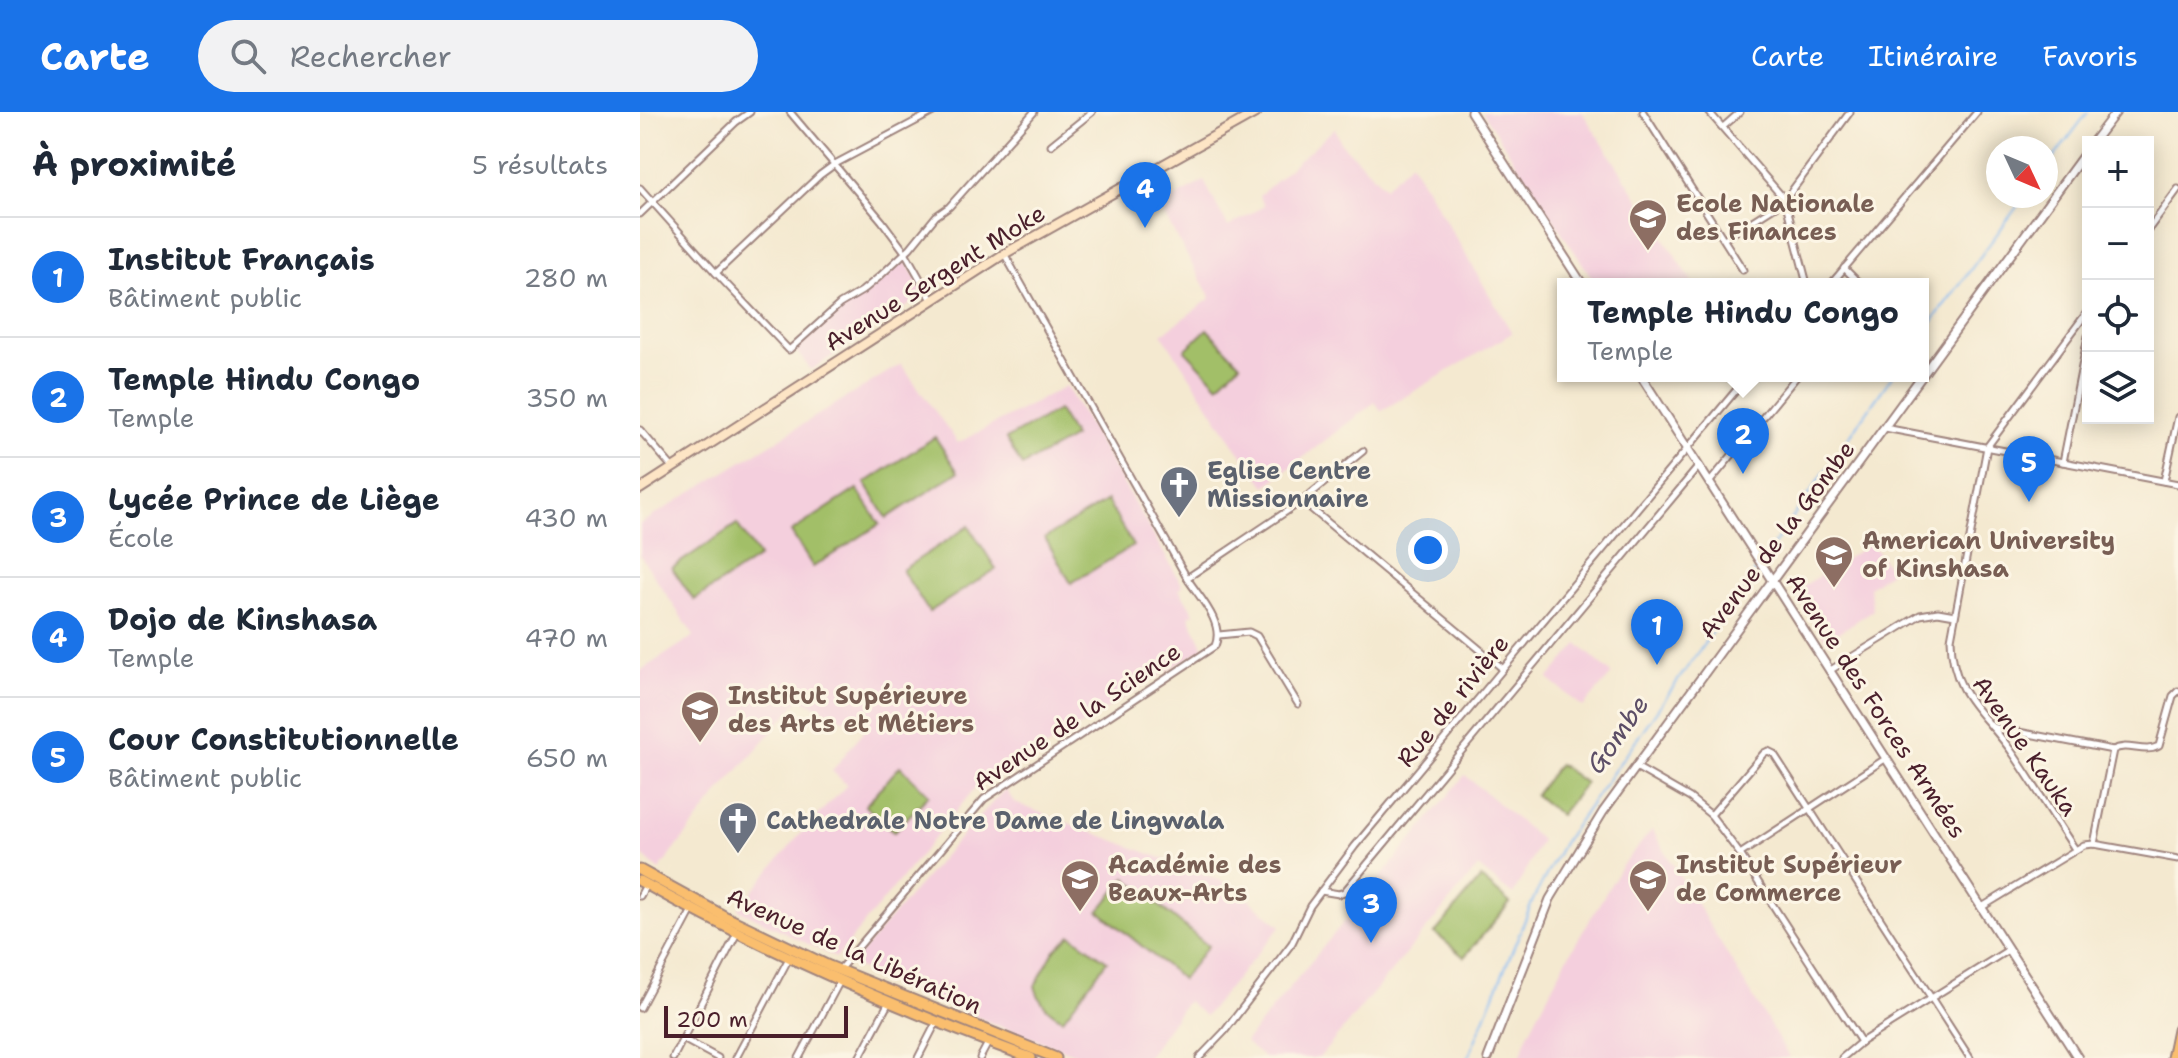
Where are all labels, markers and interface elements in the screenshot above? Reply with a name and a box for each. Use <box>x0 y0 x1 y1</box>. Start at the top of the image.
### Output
search box <box>198 20 758 92</box>
text: Carte <box>40 31 150 82</box>
icon: search <box>226 34 270 78</box>
text: Rechercher <box>290 36 452 77</box>
text: Carte <box>1751 37 1824 75</box>
text: Itinéraire <box>1868 37 1998 75</box>
text: Favoris <box>2042 37 2138 75</box>
north arrow <box>1986 136 2058 208</box>
map controls <box>2082 136 2154 424</box>
button: + <box>2082 136 2154 208</box>
text: À proximité <box>32 141 236 187</box>
text: 5 résultats <box>472 147 608 182</box>
pin: 4 <box>1119 162 1171 228</box>
place label: Ecole Nationale des Finances <box>1676 188 1875 248</box>
street label: Avenue Sergent Moke <box>819 197 1051 359</box>
school or university icon: Ecole Nationale des Finances <box>1627 197 1669 252</box>
button: − <box>2082 208 2154 280</box>
text: Institut Français <box>108 239 375 280</box>
text: 1 <box>52 260 64 295</box>
text: 280 m <box>523 260 608 295</box>
popup <box>1557 278 1929 382</box>
text: Bâtiment public <box>108 280 302 315</box>
button: locate <box>2082 280 2154 352</box>
text: Temple Hindu Congo <box>1587 292 1899 333</box>
text: Temple <box>1587 333 1673 368</box>
button: layers <box>2082 352 2154 424</box>
text: Temple Hindu Congo <box>108 359 420 400</box>
text: 2 <box>49 380 67 415</box>
text: 350 m <box>525 380 608 415</box>
text: Temple <box>108 400 195 435</box>
pin: 2 <box>1717 408 1769 474</box>
street label: Avenue de la Gombe <box>1692 434 1862 646</box>
pin: 5 <box>2003 436 2055 502</box>
place label: Eglise Centre Missionnaire <box>1207 455 1371 515</box>
church icon: Eglise Centre Missionnaire <box>1158 464 1200 519</box>
text: Lycée Prince de Liège <box>108 479 440 520</box>
text: 3 <box>49 500 67 535</box>
text: 430 m <box>524 500 608 535</box>
text: École <box>108 520 174 555</box>
place label: American University of Kinshasa <box>1862 525 2115 585</box>
your location <box>1408 530 1448 570</box>
school or university icon: American University of Kinshasa <box>1813 534 1855 589</box>
street label: Avenue des Forces Armées <box>1778 567 1974 845</box>
text: Dojo de Kinshasa <box>108 599 377 640</box>
pin: 1 <box>1631 599 1683 665</box>
text: 4 <box>49 620 67 655</box>
text: 470 m <box>525 620 608 655</box>
street label: Rue de rivière <box>1390 628 1516 774</box>
street label: Avenue de la Science <box>967 636 1187 798</box>
text: Temple <box>108 640 195 675</box>
street label: Avenue Kauka <box>1965 670 2085 822</box>
place label: Institut Supérieure des Arts et Métiers <box>728 680 974 740</box>
water label: Gombe <box>1577 688 1657 780</box>
school or university icon: Institut Supérieure des Arts et Métiers <box>679 689 721 744</box>
text: Cour Constitutionnelle <box>108 719 459 760</box>
text: 5 <box>50 740 66 775</box>
text: 650 m <box>526 740 608 775</box>
text: Bâtiment public <box>108 760 302 795</box>
church icon: Cathedrale Notre Dame de Lingwala <box>717 800 759 855</box>
place label: Cathedrale Notre Dame de Lingwala <box>766 805 1225 837</box>
place label: Académie des Beaux-Arts <box>1108 849 1281 909</box>
place label: Institut Supérieur de Commerce <box>1676 849 1902 909</box>
school or university icon: Académie des Beaux-Arts <box>1059 858 1101 913</box>
school or university icon: Institut Supérieur de Commerce <box>1627 858 1669 913</box>
pin: 3 <box>1345 877 1397 943</box>
street label: Avenue de la Libération <box>721 880 987 1022</box>
scale bar <box>664 1002 848 1038</box>
text: 200 m <box>676 1005 748 1034</box>

